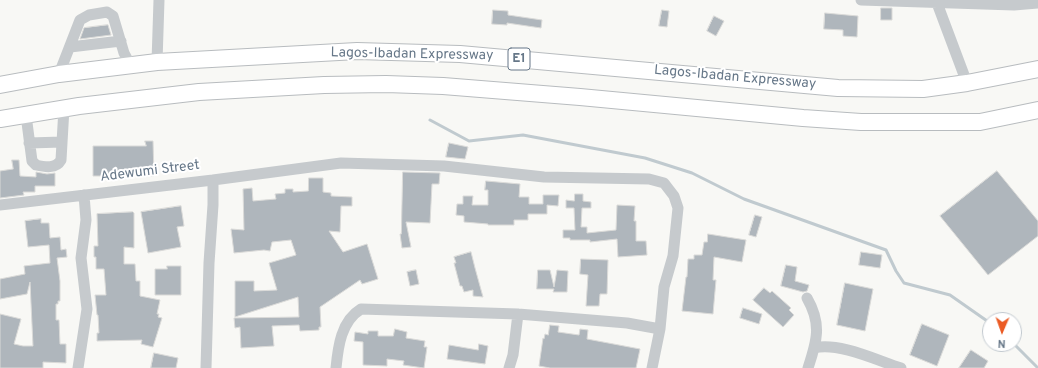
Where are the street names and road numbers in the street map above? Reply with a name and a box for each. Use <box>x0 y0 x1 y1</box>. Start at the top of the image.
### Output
street label: Lagos-Ibadan Expressway <box>331 45 493 65</box>
road number: E1 <box>508 48 530 70</box>
street label: Lagos-Ibadan Expressway <box>653 63 817 93</box>
street label: Adewumi Street <box>99 158 201 186</box>

